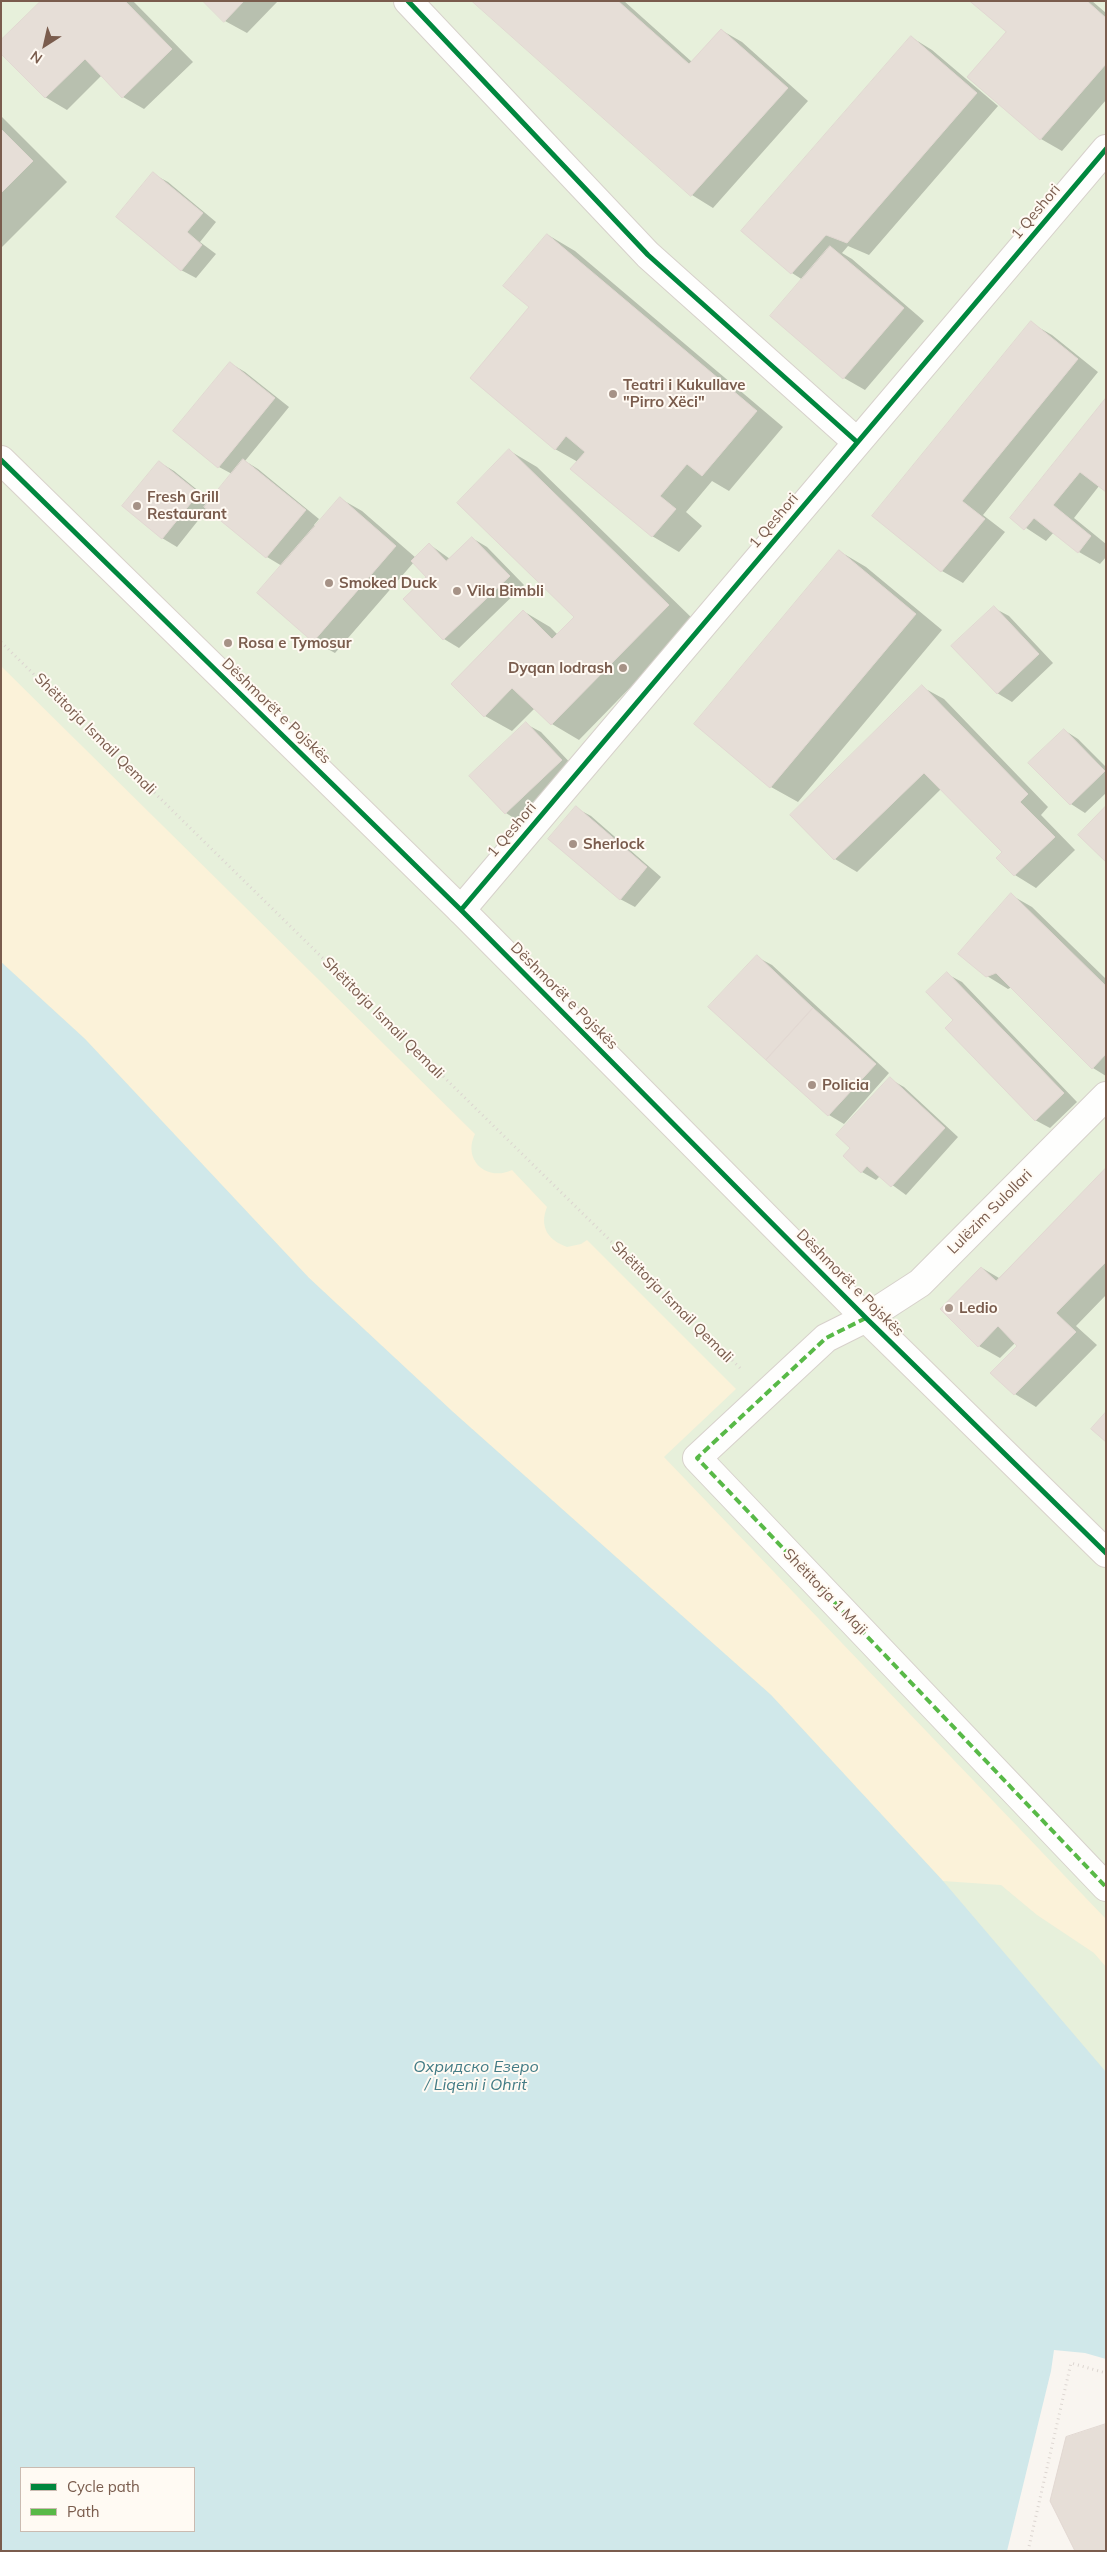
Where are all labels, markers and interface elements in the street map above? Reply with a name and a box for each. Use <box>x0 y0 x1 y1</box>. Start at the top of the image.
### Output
north arrow <box>20 20 70 70</box>
text: N <box>27 47 46 68</box>
street label: 1 Qeshori <box>1008 181 1064 243</box>
place label: Teatri i Kukullave "Pirro Xëci" <box>623 376 746 411</box>
marker: Teatri i Kukullave "Pirro Xëci" <box>607 388 619 400</box>
place label: Fresh Grill Restaurant <box>147 488 227 523</box>
street label: 1 Qeshori <box>746 490 802 552</box>
marker: Fresh Grill Restaurant <box>131 500 143 512</box>
place label: Smoked Duck <box>339 574 437 592</box>
marker: Smoked Duck <box>323 577 335 589</box>
place label: Vila Bimbli <box>467 582 544 600</box>
marker: Vila Bimbli <box>451 585 463 597</box>
place label: Rosa e Tymosur <box>238 634 352 652</box>
marker: Rosa e Tymosur <box>222 637 234 649</box>
street label: Dëshmorët e Pojskës <box>218 654 334 768</box>
place label: Dyqan lodrash <box>508 659 613 677</box>
marker: Dyqan lodrash <box>617 662 629 674</box>
street label: Shëtitorja Ismail Qemali <box>31 670 159 798</box>
street label: 1 Qeshori <box>484 799 540 861</box>
place label: Sherlock <box>583 835 644 853</box>
marker: Sherlock <box>567 838 579 850</box>
street label: Dëshmorët e Pojskës <box>507 939 621 1053</box>
street label: Shëtitorja Ismail Qemali <box>319 954 447 1082</box>
place label: Policia <box>822 1076 869 1094</box>
marker: Policia <box>806 1079 818 1091</box>
street label: Lulëzim Sulollari <box>944 1166 1036 1258</box>
street label: Dëshmorët e Pojskës <box>793 1226 907 1340</box>
street label: Shëtitorja Ismail Qemali <box>608 1238 736 1366</box>
place label: Ledio <box>959 1299 998 1317</box>
marker: Ledio <box>943 1302 955 1314</box>
street label: Shëtitorja 1 Maji <box>779 1545 871 1639</box>
water label: Охридско Езеро / Liqeni i Ohrit <box>413 2057 539 2095</box>
legend <box>20 2467 195 2532</box>
text: Cycle path <box>67 2477 140 2496</box>
text: Path <box>67 2502 99 2521</box>

